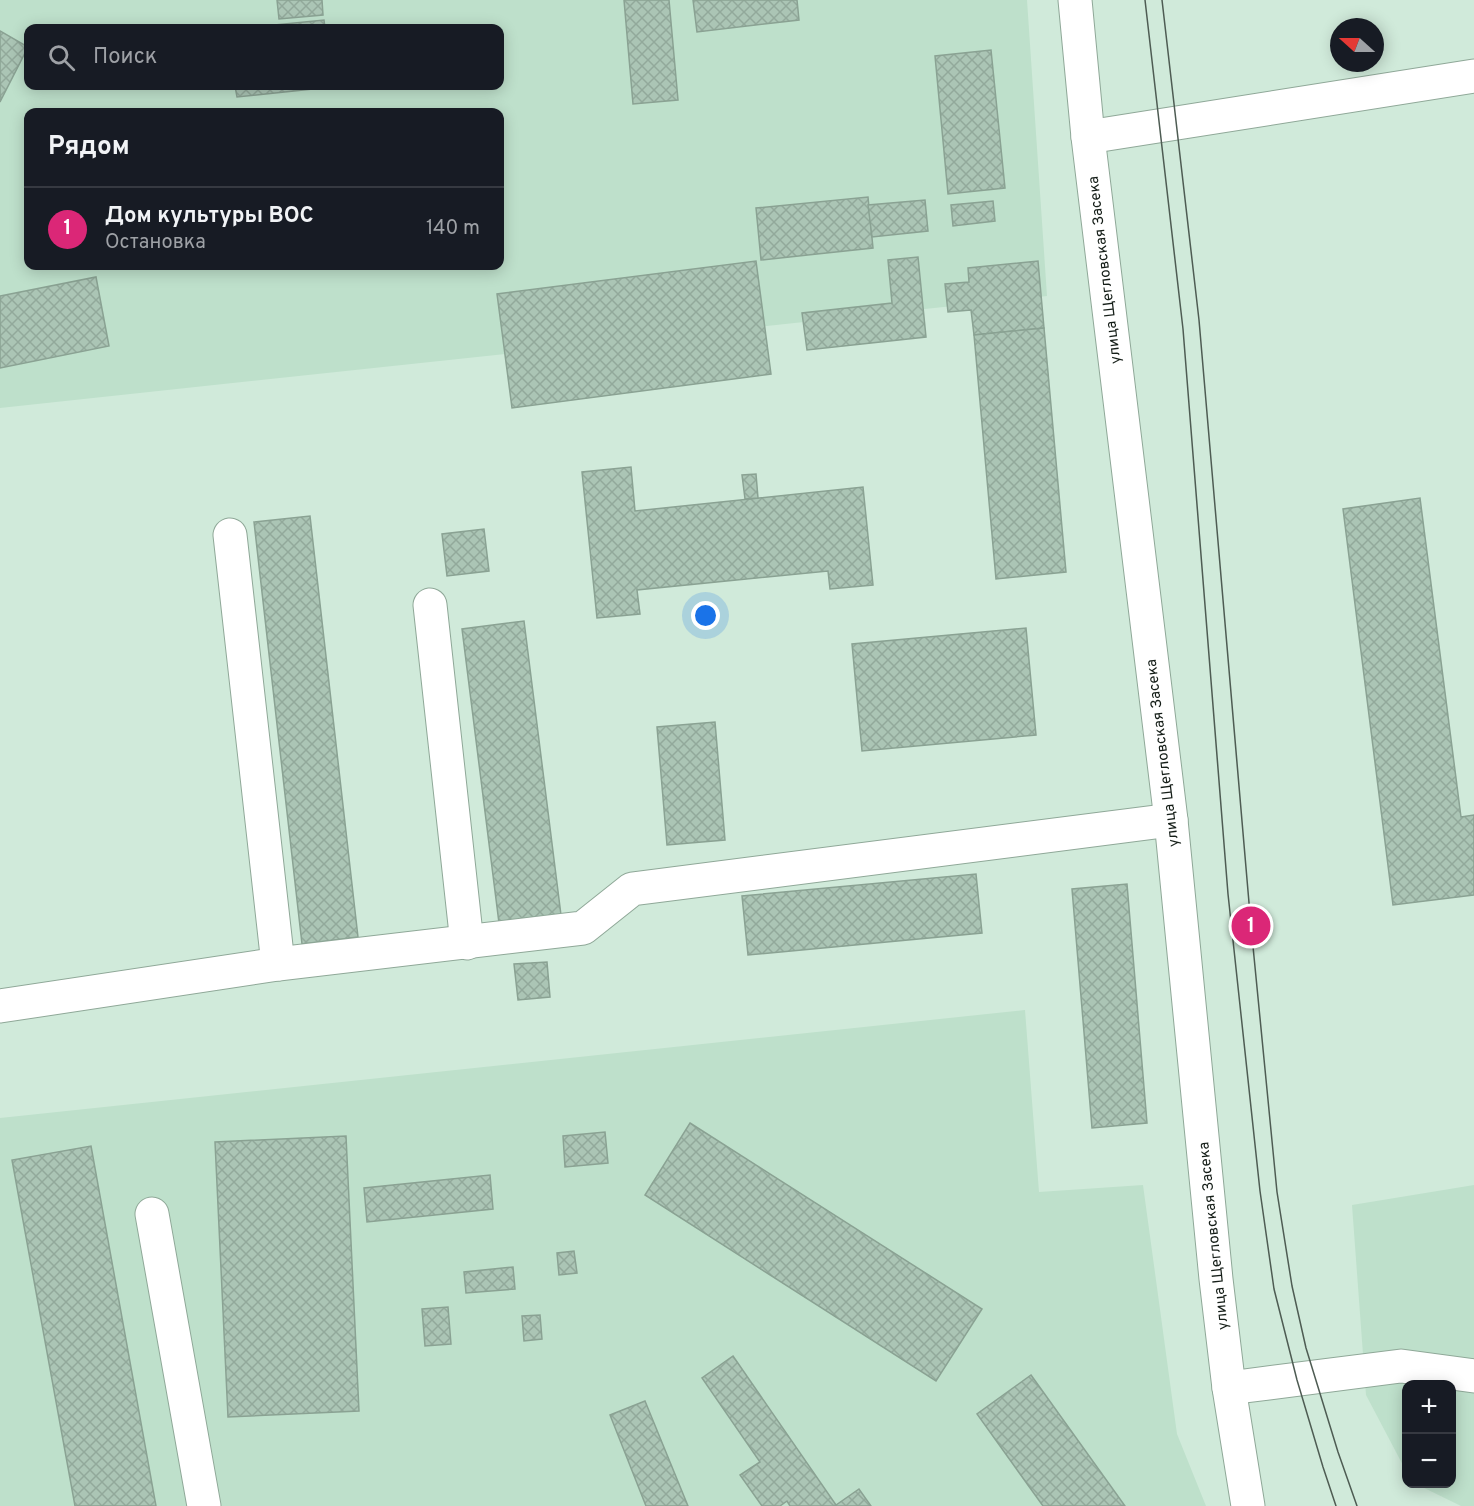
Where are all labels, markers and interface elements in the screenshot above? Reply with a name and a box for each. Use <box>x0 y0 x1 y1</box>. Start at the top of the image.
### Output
north arrow <box>1330 18 1384 72</box>
search box <box>24 24 504 90</box>
icon: search <box>45 41 78 74</box>
text: Поиск <box>93 44 157 71</box>
text: Рядом <box>48 131 130 164</box>
street label: улица Щегловская Засека <box>1085 175 1126 365</box>
text: Дом культуры ВОС <box>105 203 314 230</box>
text: 1 <box>64 216 72 242</box>
text: 140 m <box>426 216 480 242</box>
text: Остановка <box>105 230 206 256</box>
your location <box>691 601 720 630</box>
street label: улица Щегловская Засека <box>1143 658 1184 848</box>
pin: 1 <box>1232 904 1270 948</box>
street label: улица Щегловская Засека <box>1195 1141 1234 1331</box>
map controls <box>1402 1380 1456 1488</box>
button: + <box>1402 1380 1456 1434</box>
button: − <box>1402 1434 1456 1488</box>

